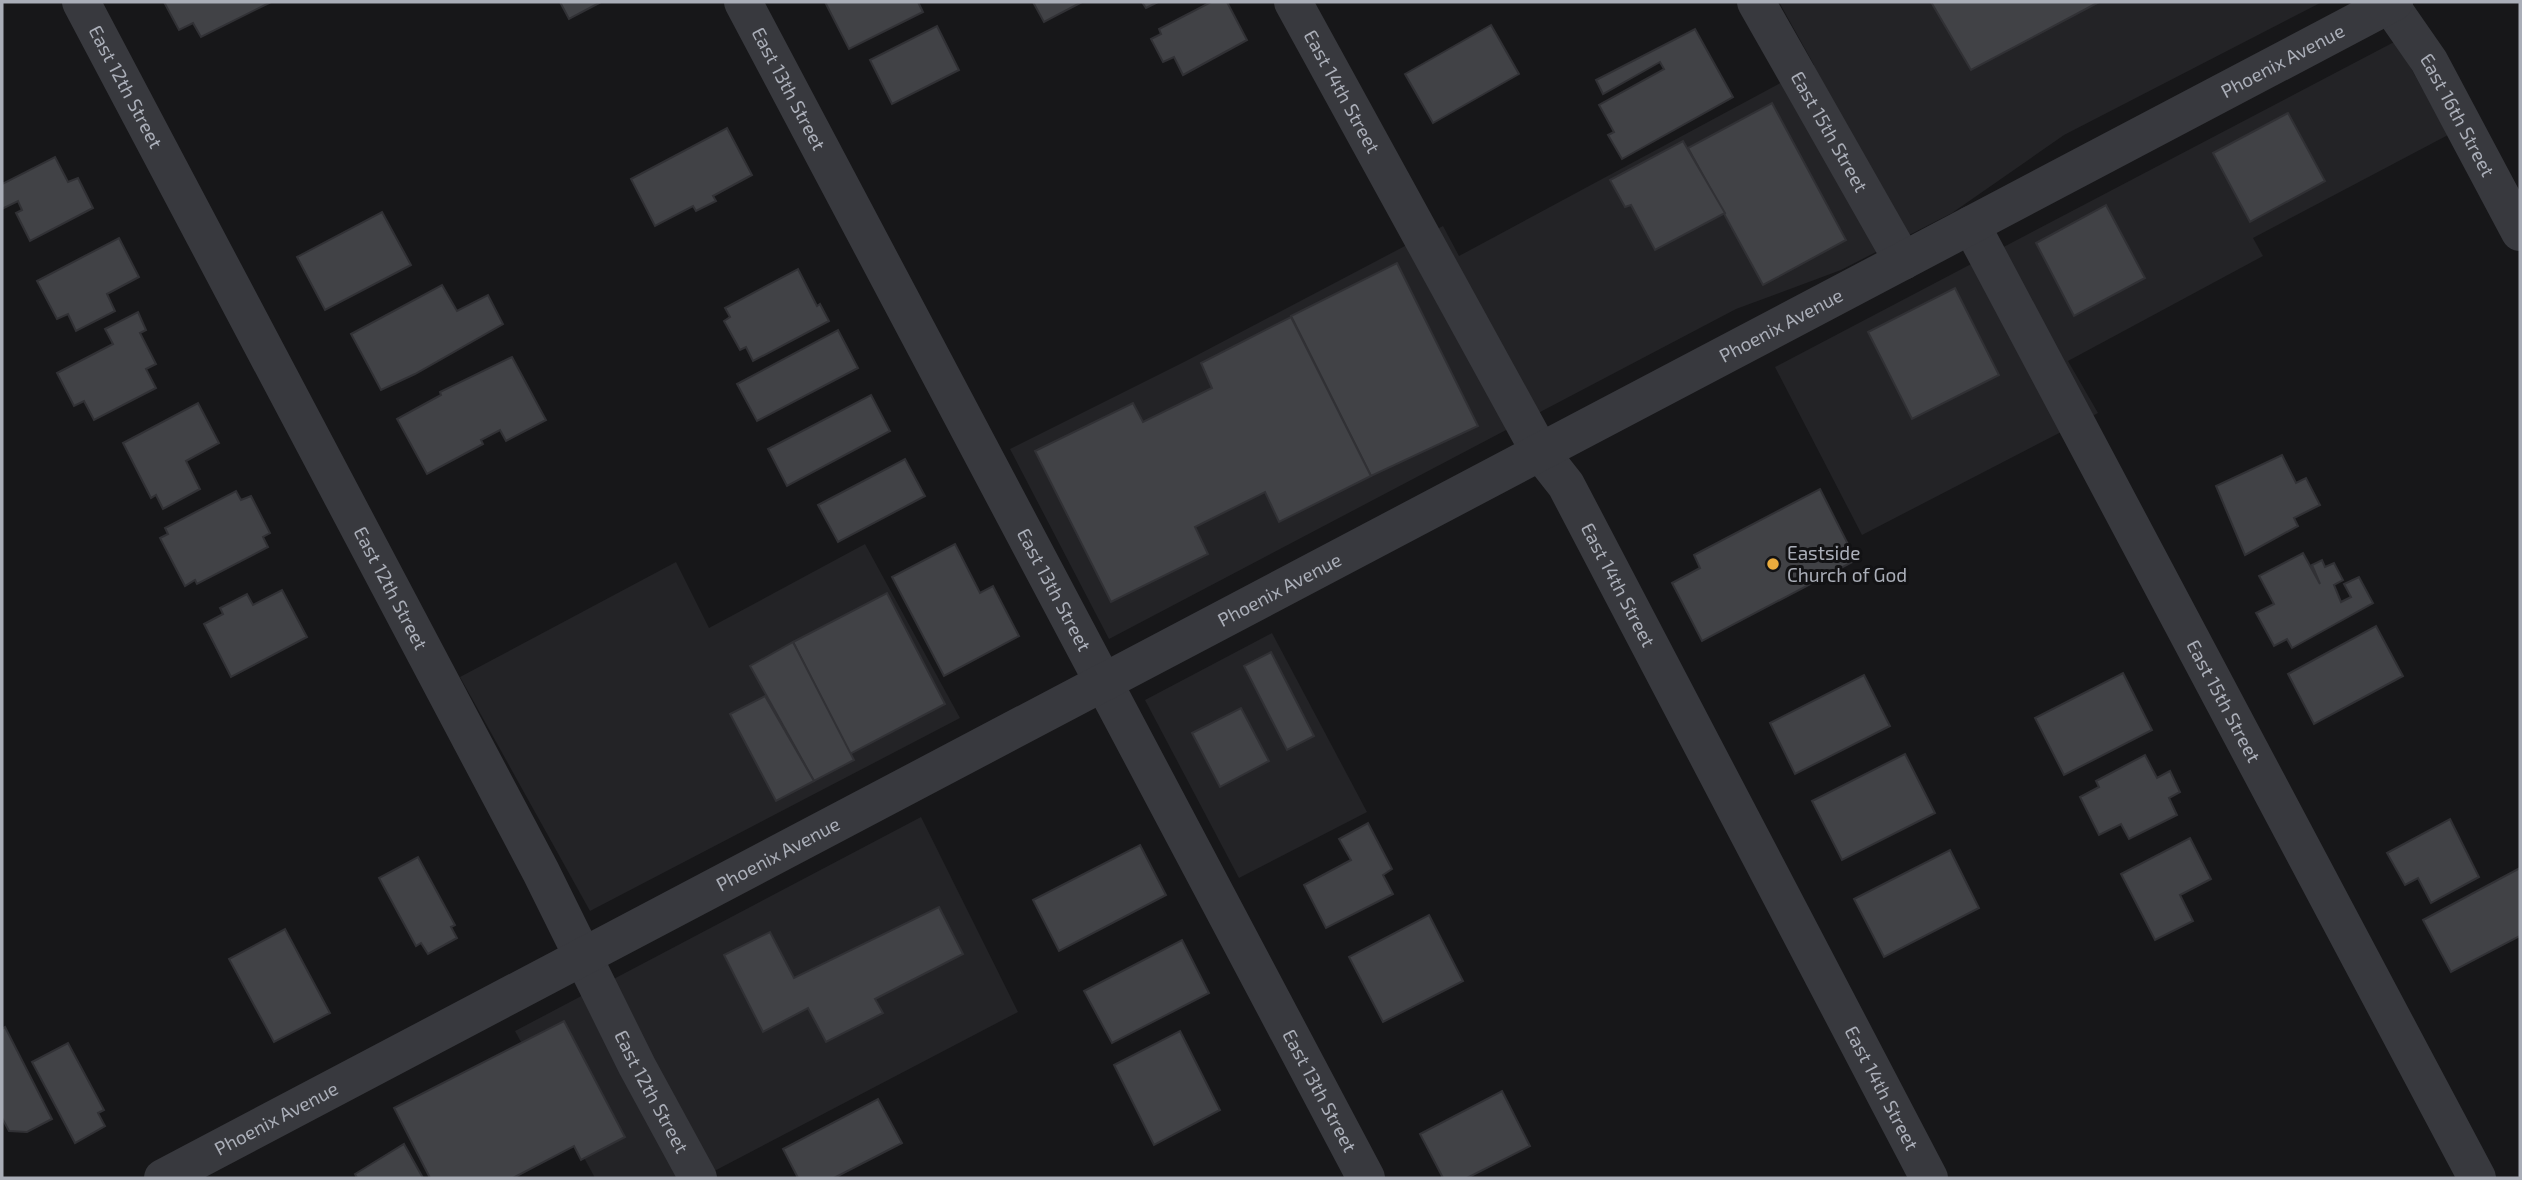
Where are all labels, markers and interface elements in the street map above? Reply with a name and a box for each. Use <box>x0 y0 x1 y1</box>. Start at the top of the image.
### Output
street label: Phoenix Avenue <box>2217 18 2348 102</box>
street label: East 12th Street <box>84 21 168 152</box>
street label: East 13th Street <box>747 23 831 154</box>
street label: East 14th Street <box>1300 26 1386 157</box>
street label: East 16th Street <box>2416 49 2500 180</box>
street label: East 15th Street <box>1787 67 1873 196</box>
street label: Phoenix Avenue <box>1715 283 1847 367</box>
street label: East 14th Street <box>1577 519 1661 651</box>
street label: East 12th Street <box>349 522 433 653</box>
street label: East 13th Street <box>1013 524 1097 655</box>
place label: Eastside Church of God <box>1787 541 1907 586</box>
street label: Phoenix Avenue <box>1213 547 1345 631</box>
marker: Eastside Church of God <box>1765 556 1781 572</box>
street label: East 15th Street <box>2182 636 2266 766</box>
street label: Phoenix Avenue <box>712 811 843 895</box>
street label: East 14th Street <box>1840 1022 1924 1154</box>
street label: East 13th Street <box>1278 1025 1362 1156</box>
street label: East 12th Street <box>610 1026 694 1157</box>
street label: Phoenix Avenue <box>210 1076 342 1160</box>

